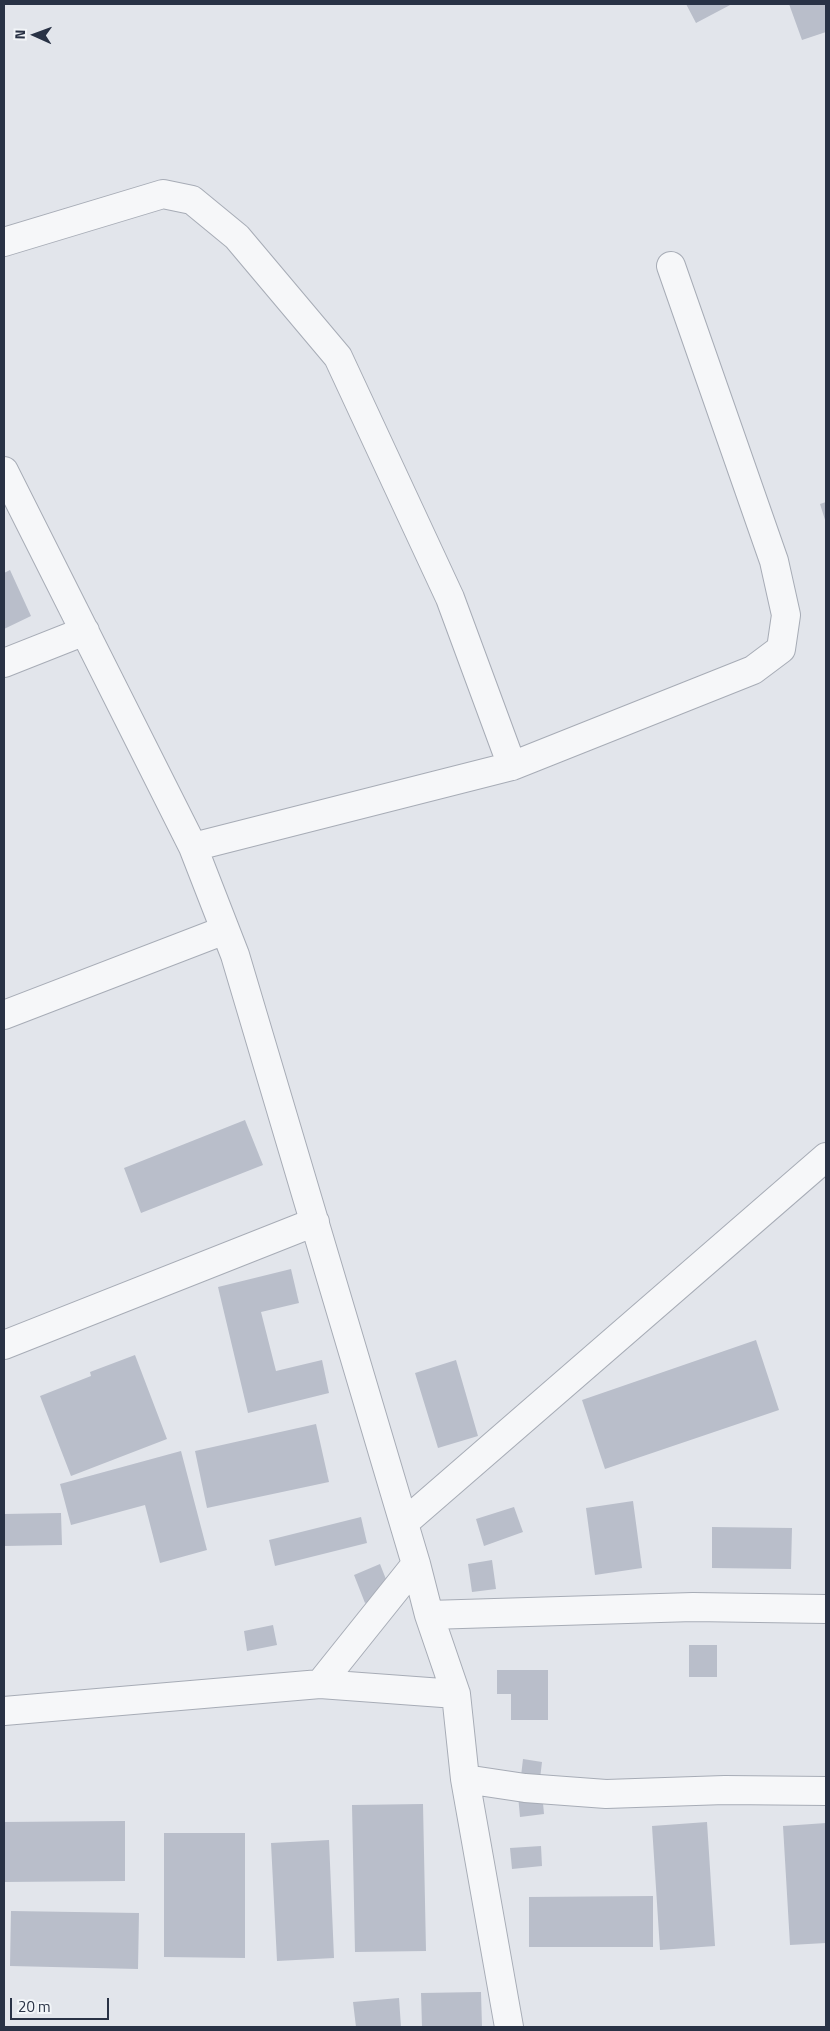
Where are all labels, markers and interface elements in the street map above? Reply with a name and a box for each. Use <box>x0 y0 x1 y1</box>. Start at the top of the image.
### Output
north arrow <box>10 10 60 60</box>
text: N <box>9 29 30 40</box>
scale bar <box>12 1988 111 2020</box>
text: 20 m <box>18 1995 51 2018</box>

